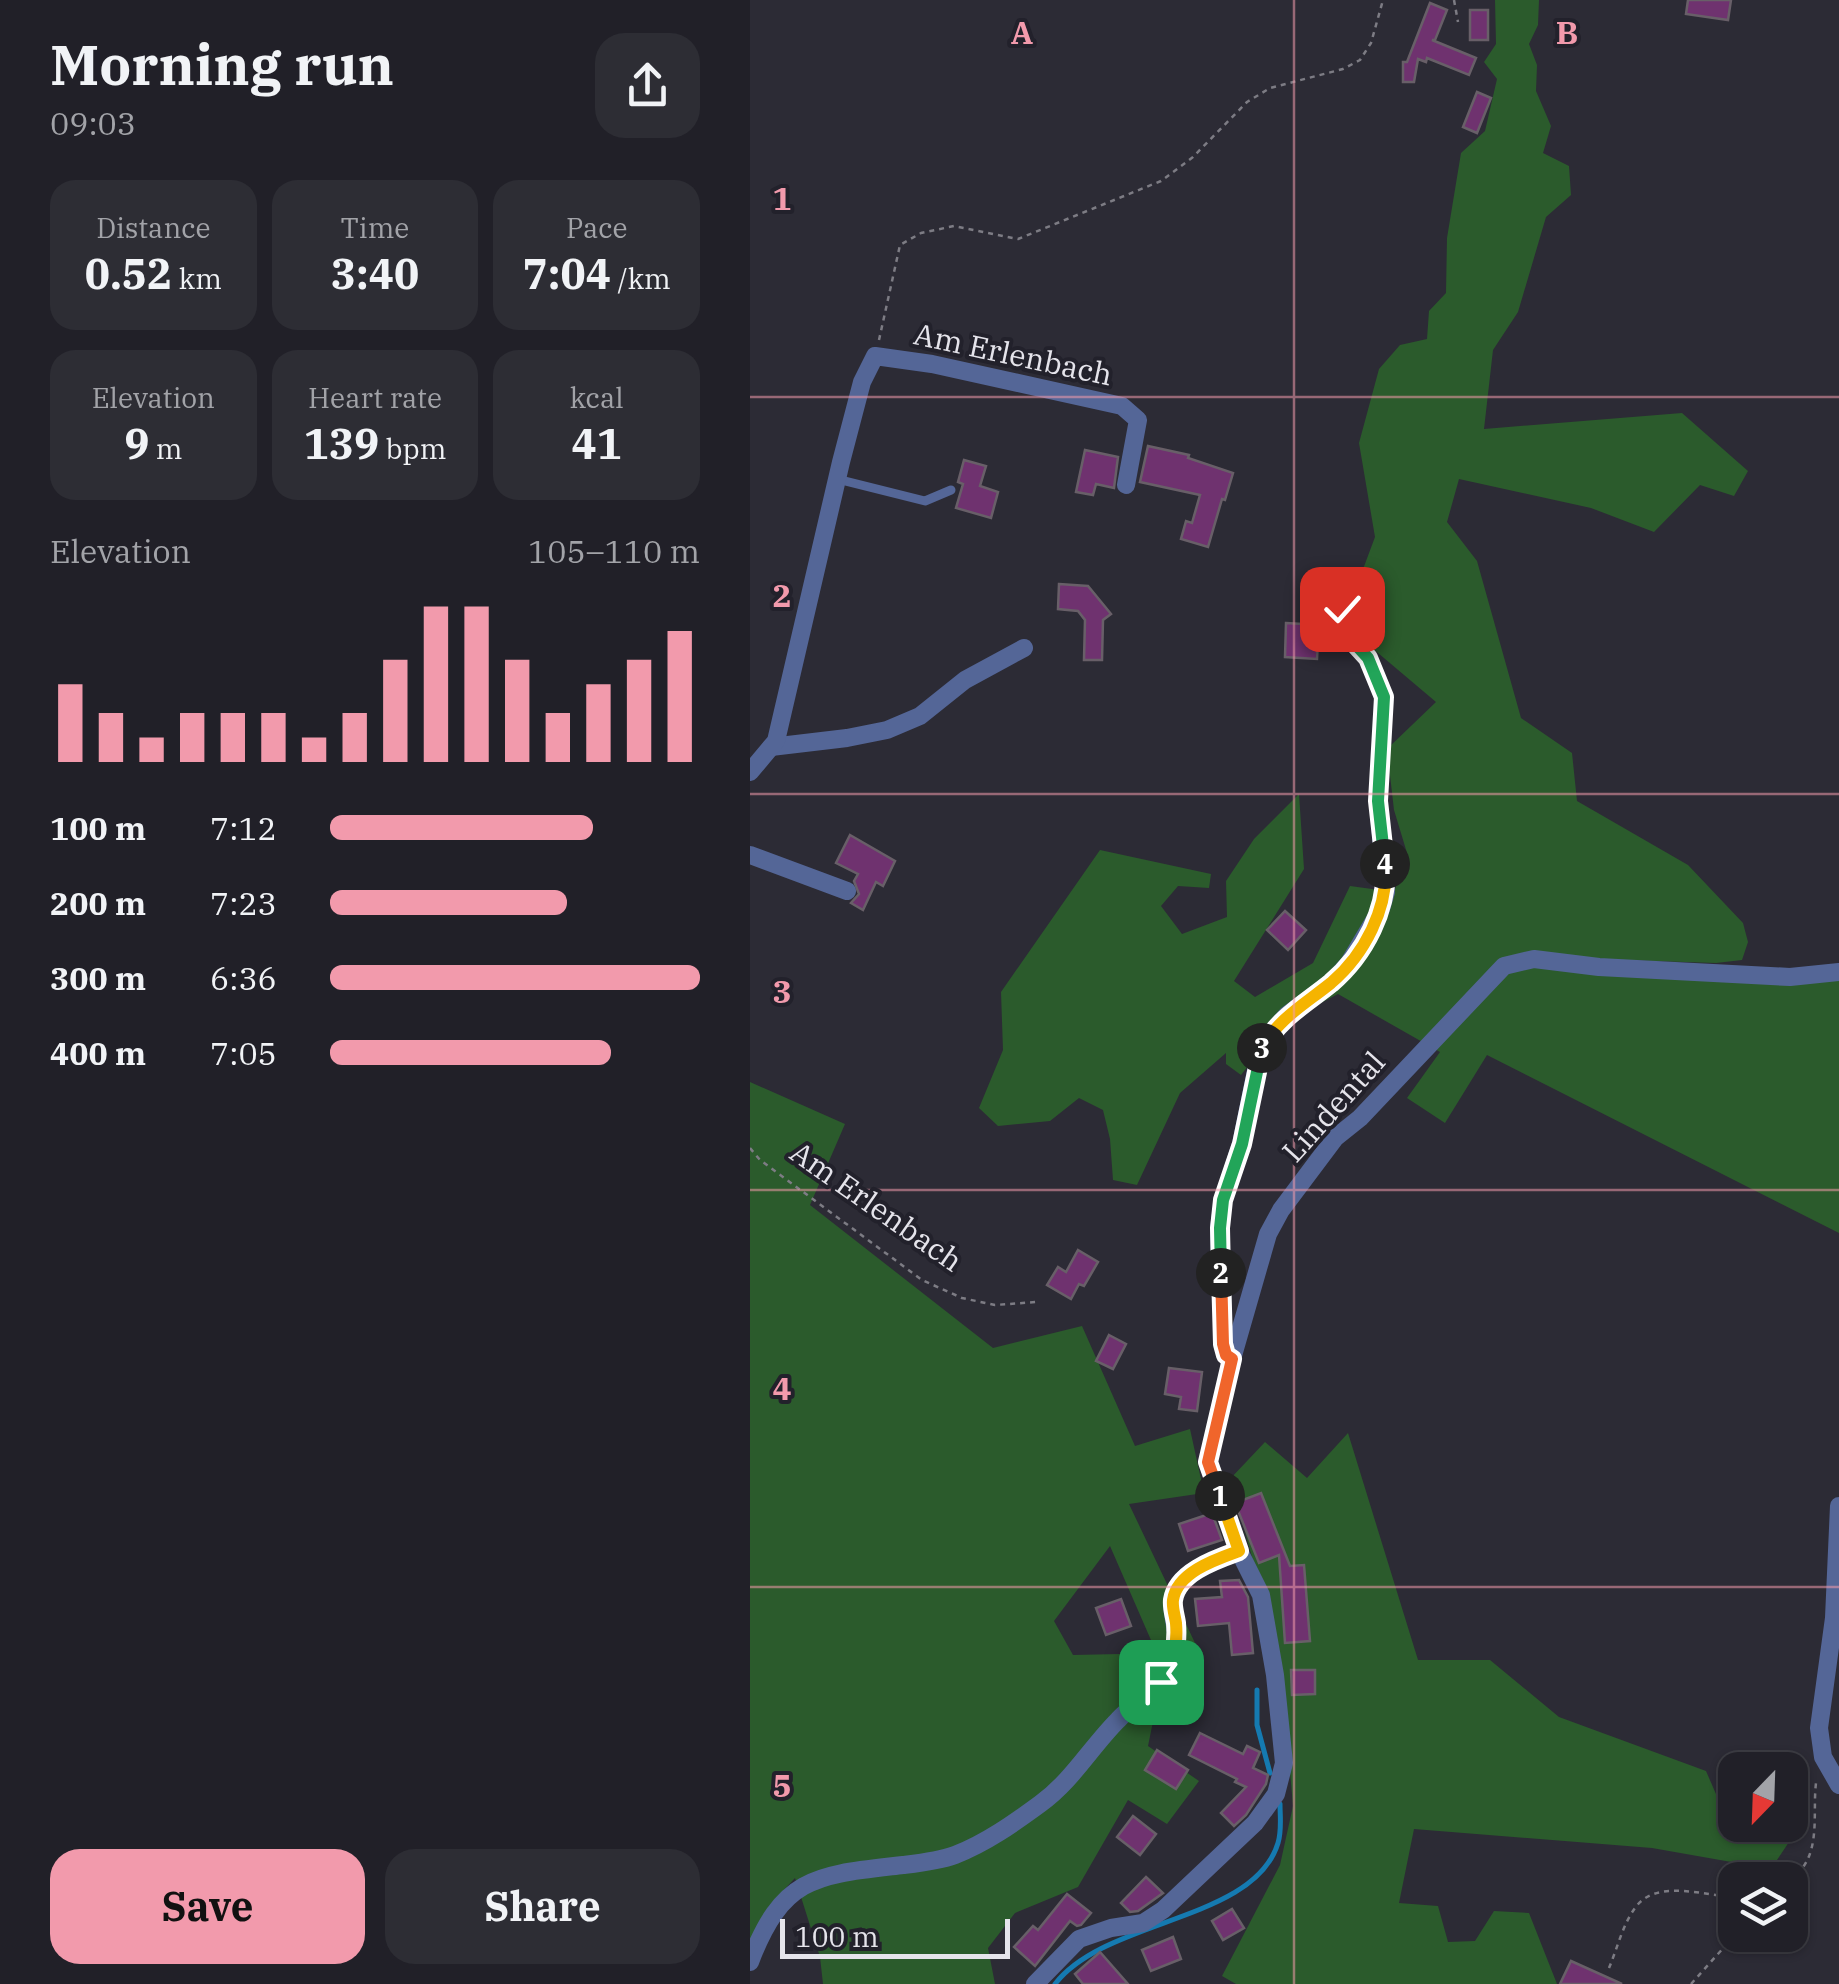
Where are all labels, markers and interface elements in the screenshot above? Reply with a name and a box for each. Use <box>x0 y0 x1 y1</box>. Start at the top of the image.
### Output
text: A <box>1011 11 1033 53</box>
text: B <box>1556 11 1578 53</box>
text: Morning run <box>50 29 394 100</box>
button: share <box>595 33 700 138</box>
text: 09:03 <box>50 102 136 144</box>
text: 1 <box>772 177 792 219</box>
text: Distance <box>96 209 210 246</box>
text: Time <box>341 209 409 246</box>
text: Pace <box>566 209 627 246</box>
text: 0.52 <box>85 246 172 301</box>
text: 3:40 <box>331 246 419 301</box>
text: 7:04 <box>523 246 611 301</box>
text: km <box>172 260 222 297</box>
text: /km <box>611 260 671 297</box>
street label: Am Erlenbach <box>911 313 1116 394</box>
text: Elevation <box>92 379 215 416</box>
text: Heart rate <box>308 379 442 416</box>
text: kcal <box>570 379 624 416</box>
text: 9 <box>124 416 149 471</box>
text: 139 <box>304 416 379 471</box>
text: 41 <box>571 416 622 471</box>
text: m <box>149 430 183 467</box>
text: bpm <box>379 430 446 467</box>
text: Elevation <box>50 530 191 572</box>
text: 105–110 m <box>528 530 700 572</box>
pin <box>1300 567 1385 652</box>
text: 2 <box>772 574 792 616</box>
icon: check <box>1315 582 1370 637</box>
text: 100 m <box>50 807 146 849</box>
text: 7:12 <box>210 807 277 849</box>
pin: 4 <box>1360 839 1410 889</box>
text: 4 <box>1377 845 1393 882</box>
text: 200 m <box>50 882 146 924</box>
text: 7:23 <box>210 882 277 924</box>
text: 300 m <box>50 957 146 999</box>
text: 6:36 <box>210 957 277 999</box>
text: 3 <box>772 970 792 1012</box>
pin: 3 <box>1237 1023 1287 1073</box>
text: 3 <box>1254 1029 1270 1066</box>
text: 400 m <box>50 1032 146 1074</box>
text: 7:05 <box>210 1032 277 1074</box>
street label: Lindental <box>1273 1042 1393 1170</box>
street label: Am Erlenbach <box>783 1132 971 1280</box>
pin: 2 <box>1196 1248 1246 1298</box>
text: 2 <box>1213 1254 1229 1291</box>
text: 4 <box>772 1367 792 1409</box>
pin: 1 <box>1195 1471 1245 1521</box>
text: 1 <box>1212 1477 1228 1514</box>
pin <box>1119 1640 1204 1725</box>
icon: arrive <box>1134 1655 1189 1710</box>
north arrow <box>1718 1752 1808 1842</box>
map controls <box>1718 1752 1808 1952</box>
text: 5 <box>772 1764 792 1806</box>
button: Save <box>50 1849 365 1964</box>
button: Share <box>385 1849 700 1964</box>
button: layers <box>1718 1862 1808 1952</box>
scale bar <box>780 1914 1010 1958</box>
text: 100 m <box>795 1918 879 1955</box>

